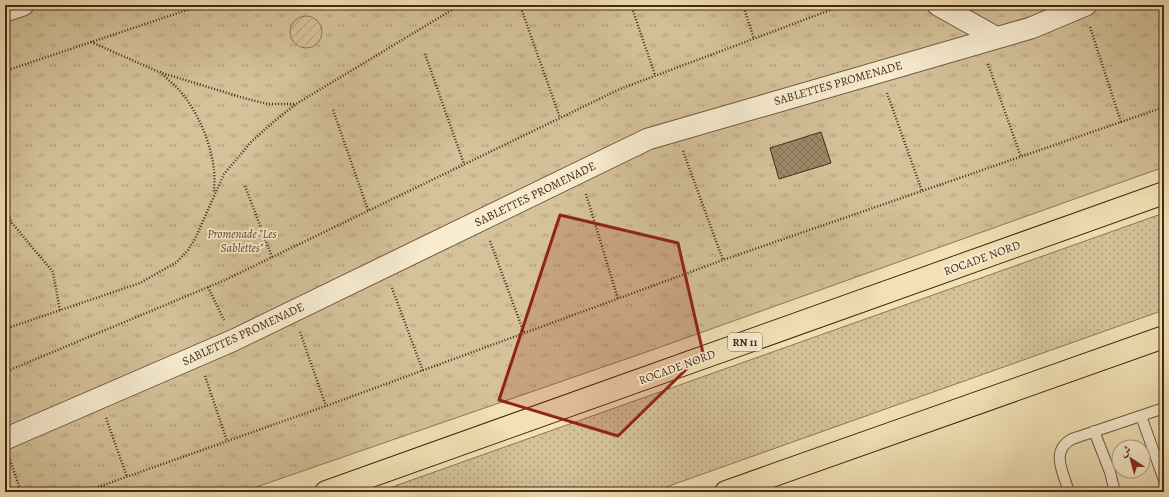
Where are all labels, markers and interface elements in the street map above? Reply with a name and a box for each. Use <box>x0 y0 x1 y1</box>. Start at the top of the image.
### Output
street label: SABLETTES PROMENADE <box>772 57 904 109</box>
street label: SABLETTES PROMENADE <box>472 158 598 230</box>
park label: Promenade "Les Sablettes" <box>207 226 277 256</box>
street label: ROCADE NORD <box>941 237 1023 279</box>
street label: SABLETTES PROMENADE <box>179 299 307 369</box>
road number: RN 11 <box>728 333 762 351</box>
street label: ROCADE NORD <box>636 346 718 388</box>
north arrow <box>1111 439 1151 479</box>
text: ش <box>1117 442 1134 461</box>

